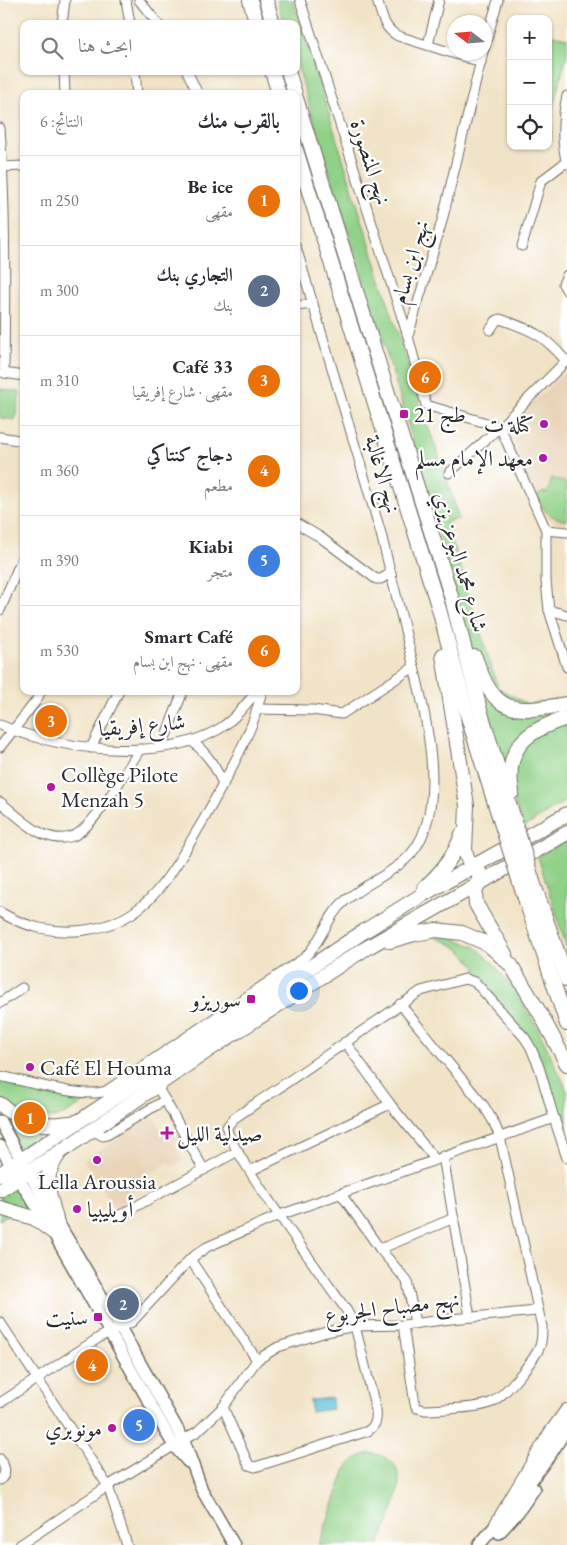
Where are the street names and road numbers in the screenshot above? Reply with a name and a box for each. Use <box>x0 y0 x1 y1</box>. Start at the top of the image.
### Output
street label: نهج المنصورة <box>339 115 398 210</box>
street label: نهج ابن بسام <box>384 216 441 309</box>
street label: نهج الاغالبة <box>353 431 408 518</box>
street label: شارع محمد البوعزيزي <box>423 488 495 637</box>
street label: شارع إفريقيا <box>97 707 187 747</box>
street label: نهج مصباح الجربوع <box>323 1284 462 1335</box>

